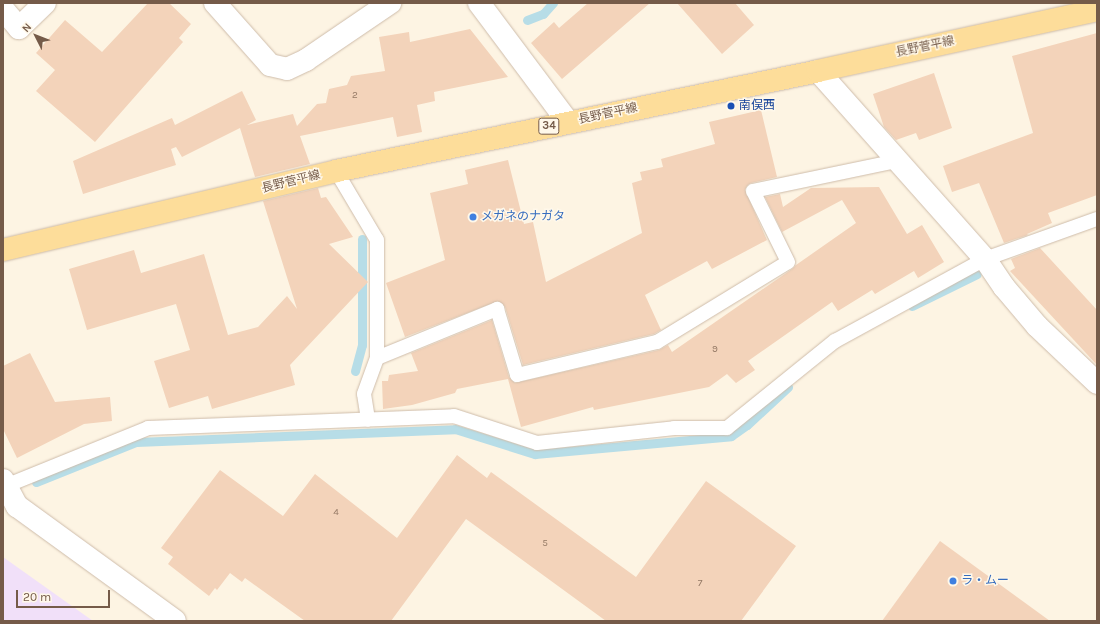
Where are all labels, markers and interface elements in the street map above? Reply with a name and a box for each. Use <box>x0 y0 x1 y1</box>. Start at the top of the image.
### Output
north arrow <box>16 16 56 56</box>
text: N <box>19 20 34 35</box>
street label: 長野菅平線 <box>894 34 956 60</box>
house number: 2 <box>352 90 358 102</box>
place label: 南俣西 <box>739 99 775 113</box>
street label: 長野菅平線 <box>577 101 639 127</box>
marker: 南俣西 <box>726 101 736 111</box>
road number: 34 <box>538 117 560 135</box>
street label: 長野菅平線 <box>260 168 322 196</box>
place label: メガネのナガタ <box>481 210 565 224</box>
marker: メガネのナガタ <box>468 212 478 222</box>
house number: 9 <box>712 344 718 356</box>
house number: 4 <box>333 507 339 519</box>
house number: 5 <box>542 538 548 550</box>
place label: ラ・ムー <box>961 574 1009 588</box>
marker: ラ・ムー <box>948 576 958 586</box>
house number: 7 <box>698 578 702 590</box>
scale bar <box>18 582 112 608</box>
text: 20 m <box>23 590 51 604</box>

